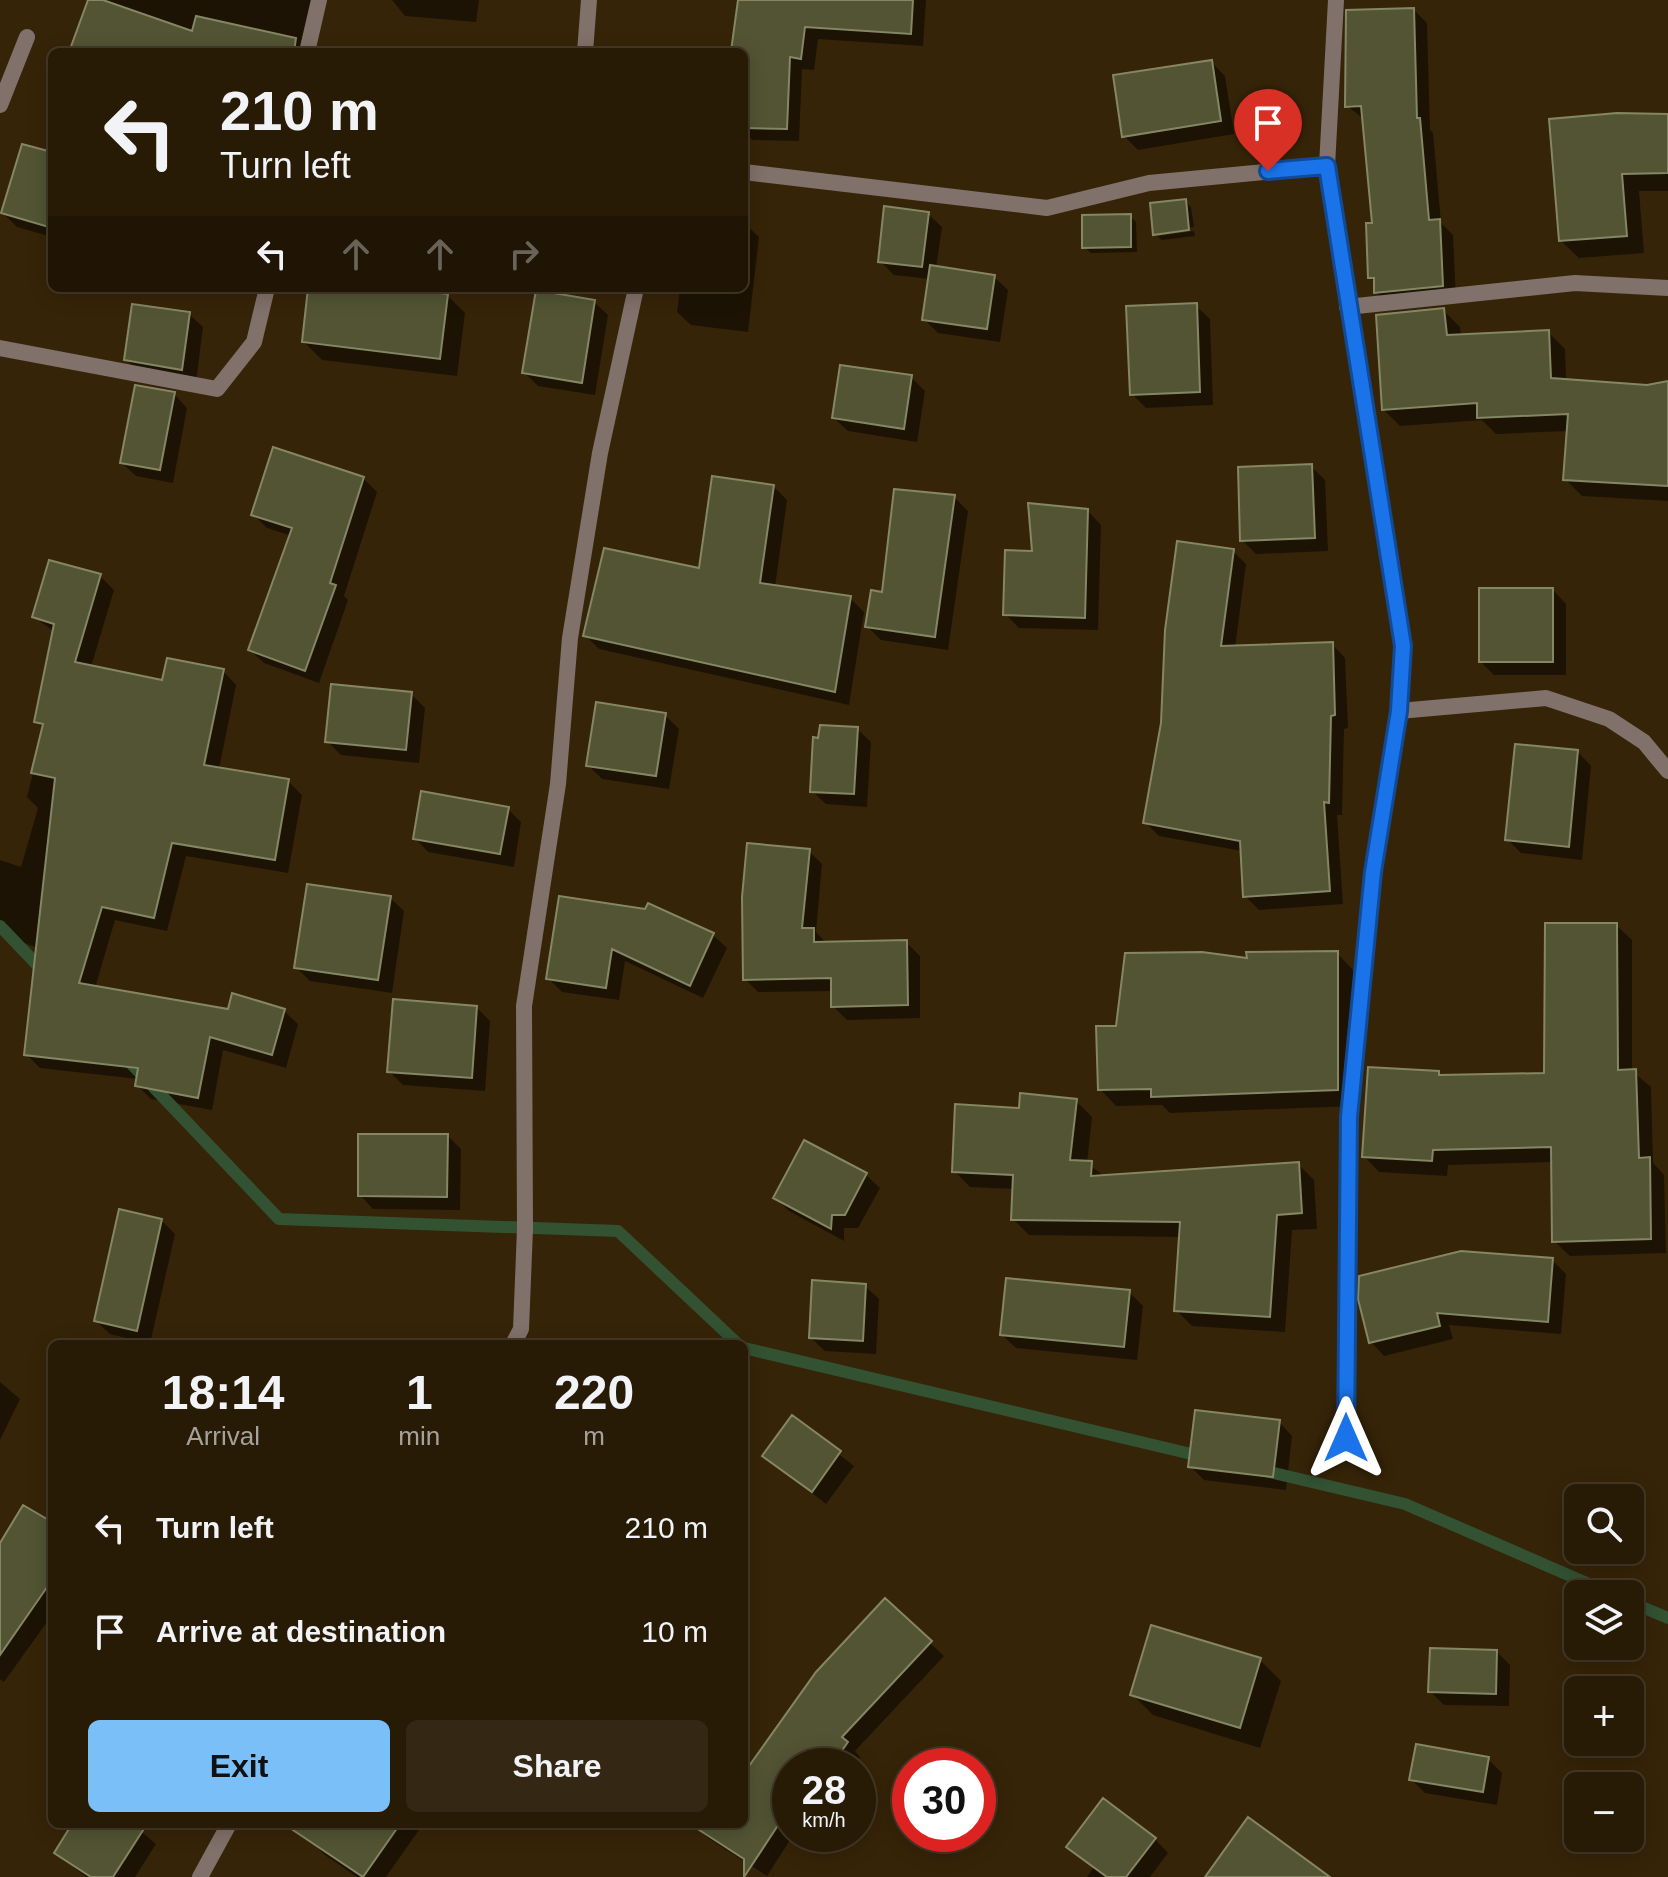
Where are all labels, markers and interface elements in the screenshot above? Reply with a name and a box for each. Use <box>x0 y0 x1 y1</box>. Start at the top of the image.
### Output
text: 210 m <box>220 79 379 142</box>
icon: left <box>88 80 192 184</box>
pin <box>1234 89 1302 171</box>
icon: arrive <box>1246 101 1290 145</box>
text: Turn left <box>220 145 351 186</box>
icon: left <box>250 232 294 276</box>
icon: ahead <box>334 232 378 276</box>
icon: ahead <box>418 232 462 276</box>
icon: right <box>502 232 546 276</box>
text: 18:14 <box>162 1366 285 1419</box>
text: 1 <box>406 1366 433 1419</box>
text: 220 <box>554 1366 634 1419</box>
position arrow <box>1304 1396 1388 1480</box>
text: Arrival <box>186 1421 260 1451</box>
text: min <box>398 1421 440 1451</box>
text: m <box>583 1421 605 1451</box>
map controls <box>1564 1484 1644 1852</box>
button: search <box>1564 1484 1644 1564</box>
icon: left <box>88 1506 132 1550</box>
text: Turn left <box>156 1511 274 1544</box>
text: 210 m <box>625 1511 708 1544</box>
button: layers <box>1564 1580 1644 1660</box>
icon: arrive <box>88 1610 132 1654</box>
text: Arrive at destination <box>156 1615 446 1648</box>
text: 10 m <box>641 1615 708 1648</box>
button: + <box>1564 1676 1644 1756</box>
button: Exit <box>88 1720 390 1812</box>
button: Share <box>406 1720 708 1812</box>
speed limit sign: 30 <box>892 1748 996 1852</box>
text: 28 <box>802 1768 846 1812</box>
button: − <box>1564 1772 1644 1852</box>
text: km/h <box>802 1809 846 1831</box>

